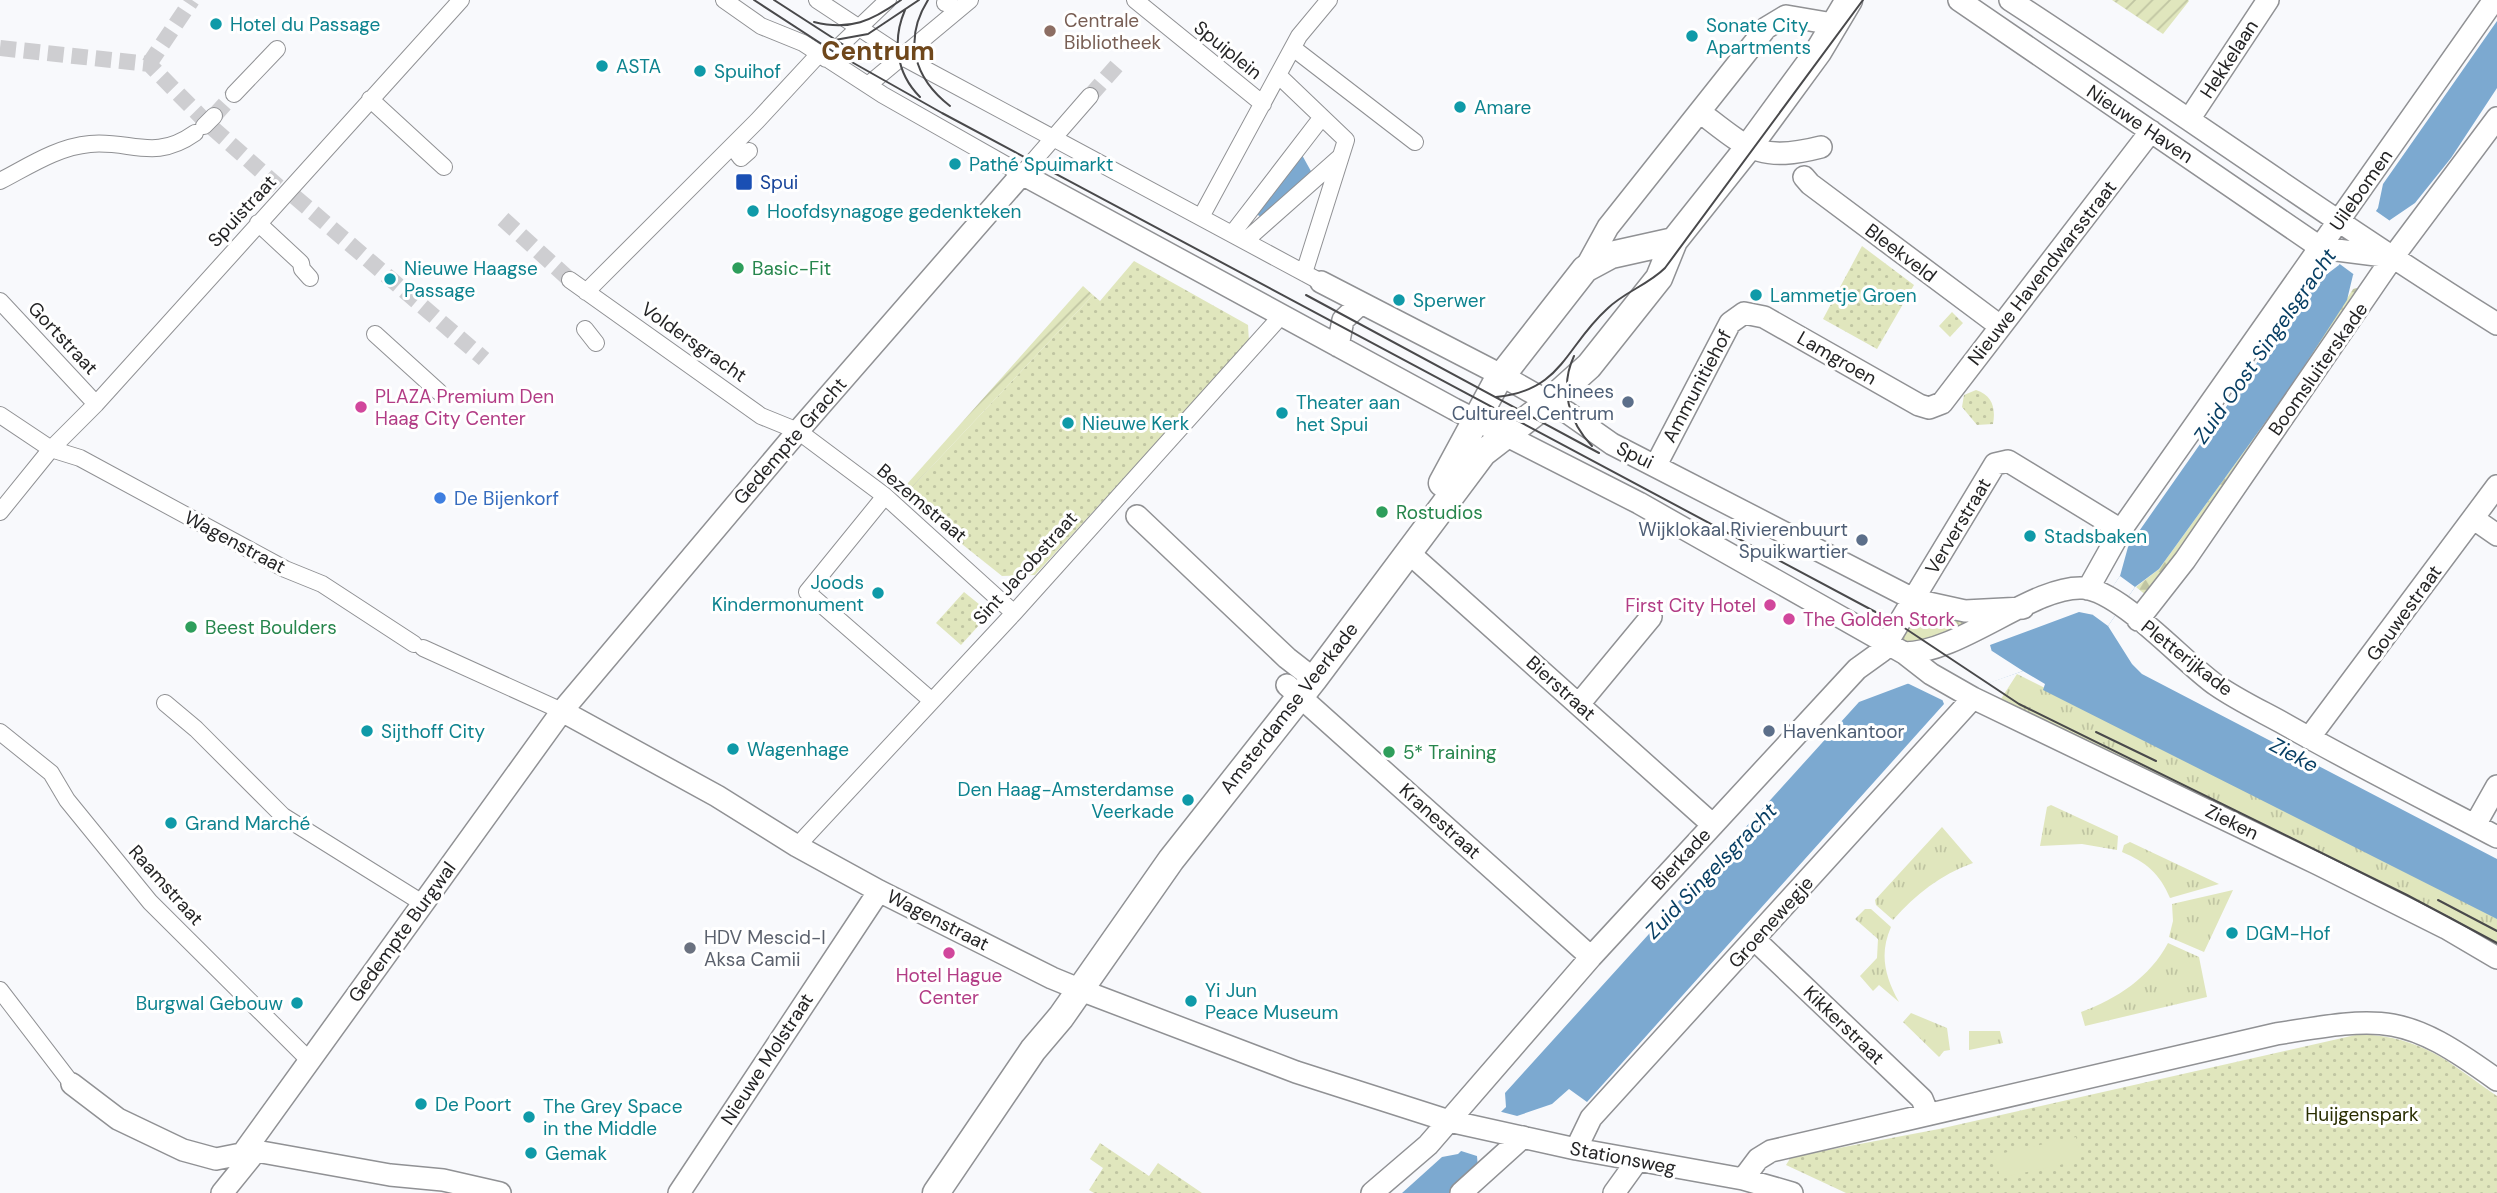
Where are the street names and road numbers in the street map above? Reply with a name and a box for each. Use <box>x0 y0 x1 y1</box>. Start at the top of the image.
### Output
street label: Spuiplein <box>1189 15 1267 85</box>
street label: Hekkelaan <box>2194 15 2264 103</box>
street label: Nieuwe Haven <box>2082 79 2198 169</box>
street label: Uilebomen <box>2324 144 2398 236</box>
street label: Spuistraat <box>202 170 282 252</box>
street label: Nieuwe Havendwarsstraat <box>1962 175 2122 371</box>
street label: Bleekveld <box>1860 218 1942 288</box>
street label: Gortstraat <box>23 296 103 380</box>
street label: Voldersgracht <box>636 296 752 388</box>
street label: Boomsluiterskade <box>2263 297 2373 441</box>
street label: Ammunitiehof <box>1657 325 1737 447</box>
street label: Lamgroen <box>1793 325 1881 391</box>
street label: Gedempte Gracht <box>728 372 852 510</box>
street label: Spui <box>1612 435 1658 475</box>
street label: Bezemstraat <box>872 458 972 548</box>
street label: Ververstraat <box>1919 473 1997 579</box>
street label: Wagenstraat <box>180 505 290 579</box>
street label: Sint Jacobstraat <box>967 506 1083 630</box>
street label: Gouwestraat <box>2361 560 2447 666</box>
street label: Pletterijkade <box>2136 614 2238 702</box>
street label: Amsterdamse Veerkade <box>1214 617 1364 799</box>
street label: Bierstraat <box>1521 650 1601 726</box>
street label: Kranestraat <box>1394 778 1486 864</box>
street label: Zieken <box>2201 798 2263 846</box>
street label: Bierkade <box>1646 823 1716 895</box>
street label: Raamstraat <box>123 839 209 931</box>
street label: Gedempte Burgwal <box>343 857 461 1007</box>
street label: Groenewegje <box>1723 871 1819 973</box>
street label: Wagenstraat <box>883 884 993 956</box>
street label: Kikkerstraat <box>1798 980 1890 1070</box>
street label: Nieuwe Molstraat <box>715 988 819 1130</box>
street label: Stationsweg <box>1568 1135 1678 1181</box>

